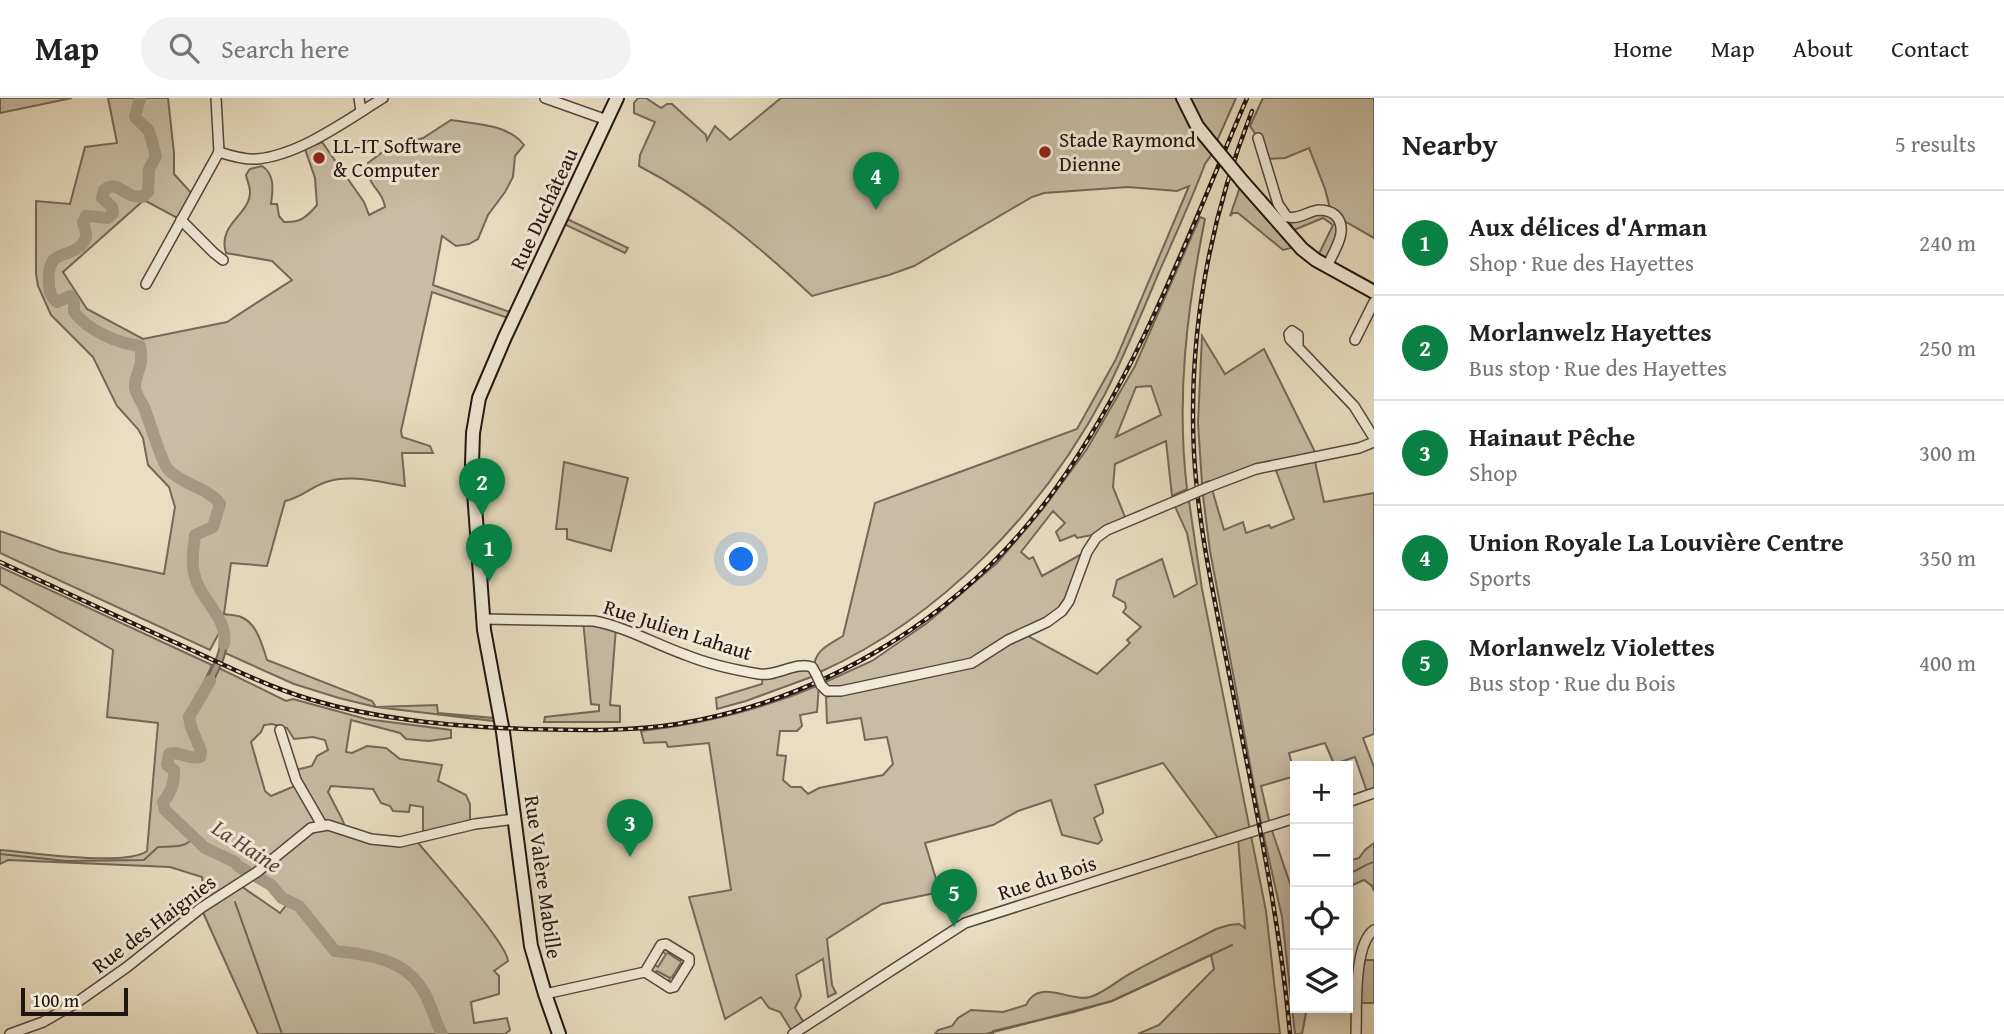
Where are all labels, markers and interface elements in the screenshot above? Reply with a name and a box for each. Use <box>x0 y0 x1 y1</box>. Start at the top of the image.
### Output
search box <box>141 17 631 80</box>
text: Map <box>35 24 99 72</box>
icon: search <box>165 29 203 67</box>
text: Search here <box>221 29 349 68</box>
text: Home <box>1614 31 1673 66</box>
text: Map <box>1711 31 1755 66</box>
text: About <box>1793 31 1853 66</box>
text: Contact <box>1891 31 1969 66</box>
text: Nearby <box>1402 122 1498 166</box>
place label: Stade Raymond Dienne <box>1059 124 1196 179</box>
text: 5 results <box>1895 127 1976 160</box>
place label: LL-IT Software & Computer <box>333 130 462 185</box>
street label: Rue Duchâteau <box>502 142 586 275</box>
marker: Stade Raymond Dienne <box>1037 144 1053 160</box>
marker: LL-IT Software & Computer <box>311 150 327 166</box>
pin: 4 <box>853 152 899 210</box>
text: Aux délices d'Arman <box>1469 207 1707 246</box>
text: 1 <box>1419 226 1431 259</box>
text: 240 m <box>1919 226 1976 259</box>
text: Shop · Rue des Hayettes <box>1469 246 1694 279</box>
text: Morlanwelz Hayettes <box>1469 312 1712 351</box>
text: 2 <box>1419 331 1431 364</box>
text: 250 m <box>1919 331 1976 364</box>
text: Bus stop · Rue des Hayettes <box>1469 351 1727 384</box>
text: Hainaut Pêche <box>1469 417 1635 456</box>
text: 3 <box>1419 436 1431 469</box>
text: 300 m <box>1919 436 1976 469</box>
text: Shop <box>1469 456 1517 489</box>
pin: 2 <box>459 458 505 516</box>
text: Union Royale La Louvière Centre <box>1469 522 1844 561</box>
pin: 1 <box>466 524 512 582</box>
text: 4 <box>1419 541 1431 574</box>
text: 350 m <box>1919 541 1976 574</box>
your location <box>724 542 758 576</box>
text: Sports <box>1469 561 1531 594</box>
street label: Rue Julien Lahaut <box>600 591 757 668</box>
text: Morlanwelz Violettes <box>1469 627 1715 666</box>
text: 5 <box>1419 646 1431 679</box>
text: 400 m <box>1919 646 1976 679</box>
text: Bus stop · Rue du Bois <box>1469 666 1676 699</box>
map controls <box>1290 761 1353 1013</box>
button: + <box>1290 761 1353 824</box>
street label: Rue Valère Mabille <box>517 793 570 961</box>
pin: 3 <box>607 799 653 857</box>
water label: La Haine <box>205 810 289 880</box>
button: − <box>1290 824 1353 887</box>
street label: Rue du Bois <box>994 847 1100 908</box>
street label: Rue des Haignies <box>85 867 222 981</box>
pin: 5 <box>931 869 977 927</box>
button: locate <box>1290 887 1353 950</box>
button: layers <box>1290 950 1353 1013</box>
scale bar <box>21 985 128 1017</box>
text: 100 m <box>32 986 79 1014</box>

